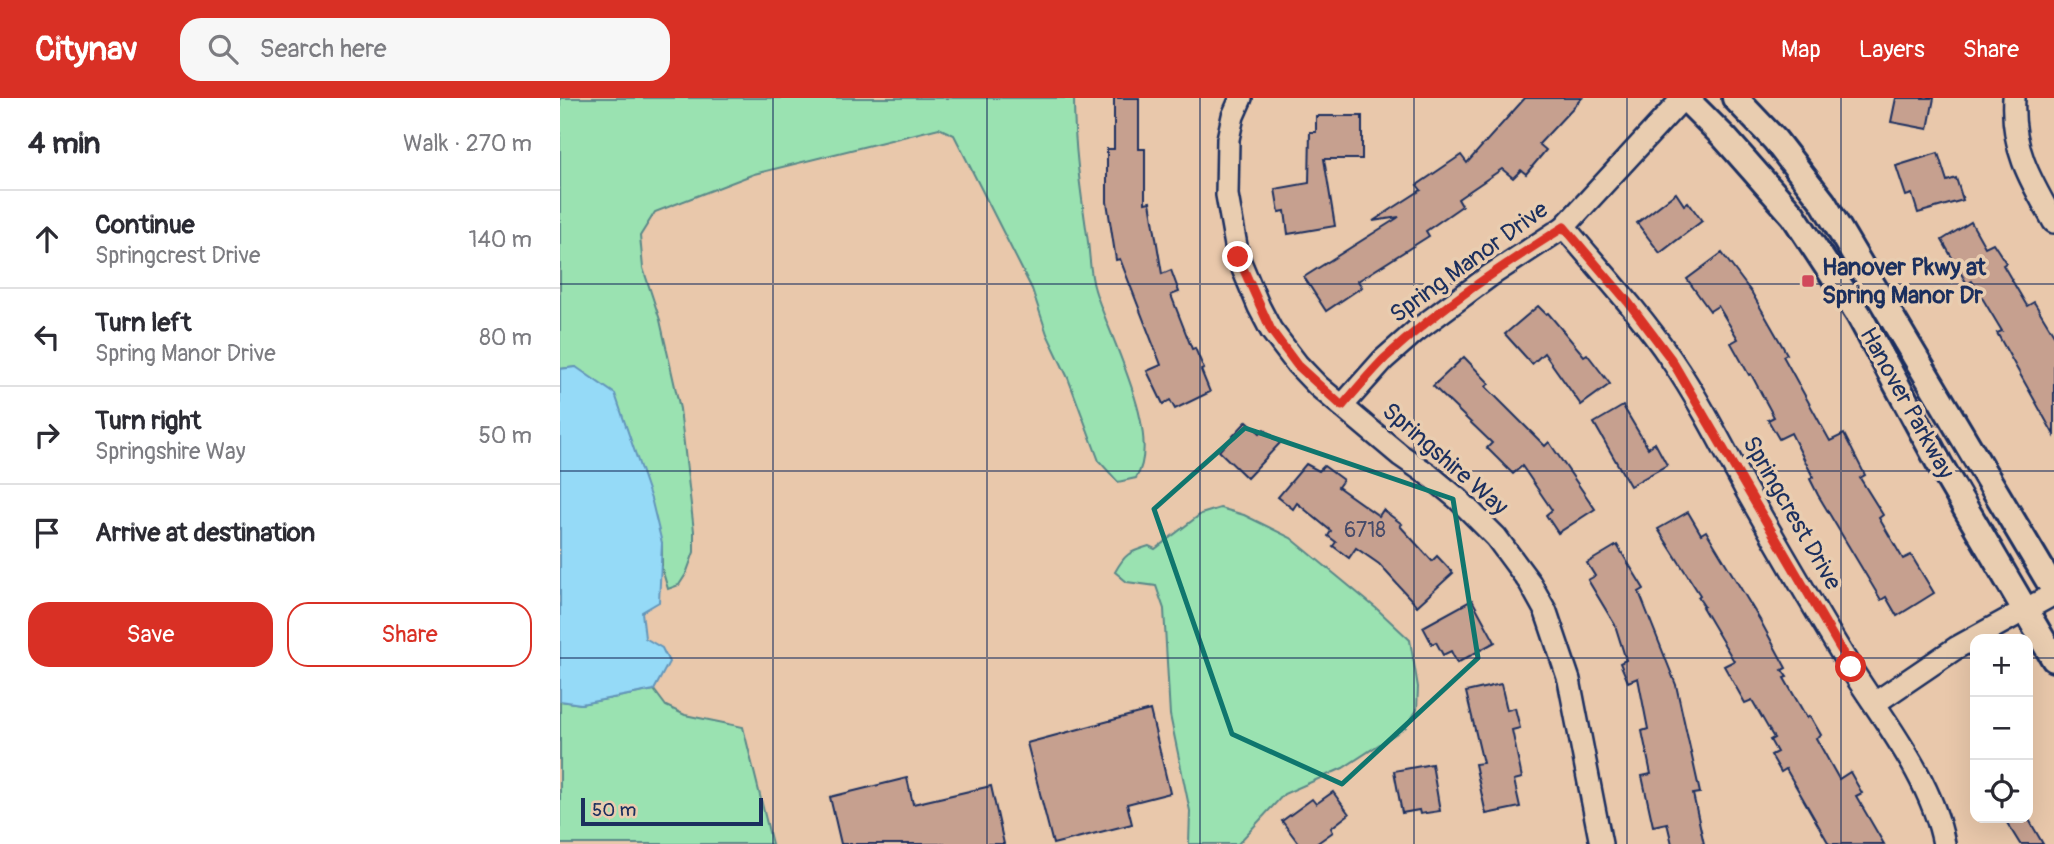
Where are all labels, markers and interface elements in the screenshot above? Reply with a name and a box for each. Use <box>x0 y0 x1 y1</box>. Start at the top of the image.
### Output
search box <box>180 18 670 81</box>
text: Citynav <box>35 29 138 70</box>
icon: search <box>204 30 242 68</box>
text: Search here <box>260 33 386 65</box>
text: Map <box>1781 35 1821 64</box>
text: Layers <box>1859 35 1925 64</box>
text: Share <box>1963 35 2019 64</box>
text: 4 min <box>28 125 101 162</box>
text: Walk · 270 m <box>403 129 532 158</box>
street label: Spring Manor Drive <box>1384 195 1554 329</box>
text: Continue <box>95 209 195 241</box>
icon: ahead <box>28 220 66 258</box>
text: 140 m <box>469 225 532 254</box>
text: Springcrest Drive <box>95 241 260 270</box>
route end <box>1222 241 1253 272</box>
place label: Hanover Pkwy at Spring Manor Dr <box>1822 253 1987 310</box>
marker: Hanover Pkwy at Spring Manor Dr <box>1800 273 1816 289</box>
text: Turn left <box>95 307 191 339</box>
icon: left <box>28 318 66 356</box>
street label: Hanover Parkway <box>1853 322 1961 484</box>
text: 80 m <box>479 323 532 352</box>
text: Spring Manor Drive <box>95 339 276 368</box>
street label: Springshire Way <box>1376 397 1514 521</box>
text: Turn right <box>95 405 201 437</box>
icon: right <box>28 416 66 454</box>
text: 50 m <box>478 421 532 450</box>
street label: Springcrest Drive <box>1736 431 1848 595</box>
text: Springshire Way <box>95 437 246 466</box>
icon: arrive <box>28 514 66 552</box>
text: Arrive at destination <box>95 517 315 549</box>
house number: 6718 <box>1344 517 1386 544</box>
button: Save <box>28 602 273 667</box>
button: Share <box>287 602 532 667</box>
map controls <box>1970 634 2033 823</box>
button: + <box>1970 634 2033 697</box>
route start <box>1835 651 1866 682</box>
button: − <box>1970 697 2033 760</box>
button: locate <box>1970 760 2033 823</box>
scale bar <box>581 795 763 827</box>
text: 50 m <box>592 798 636 822</box>

